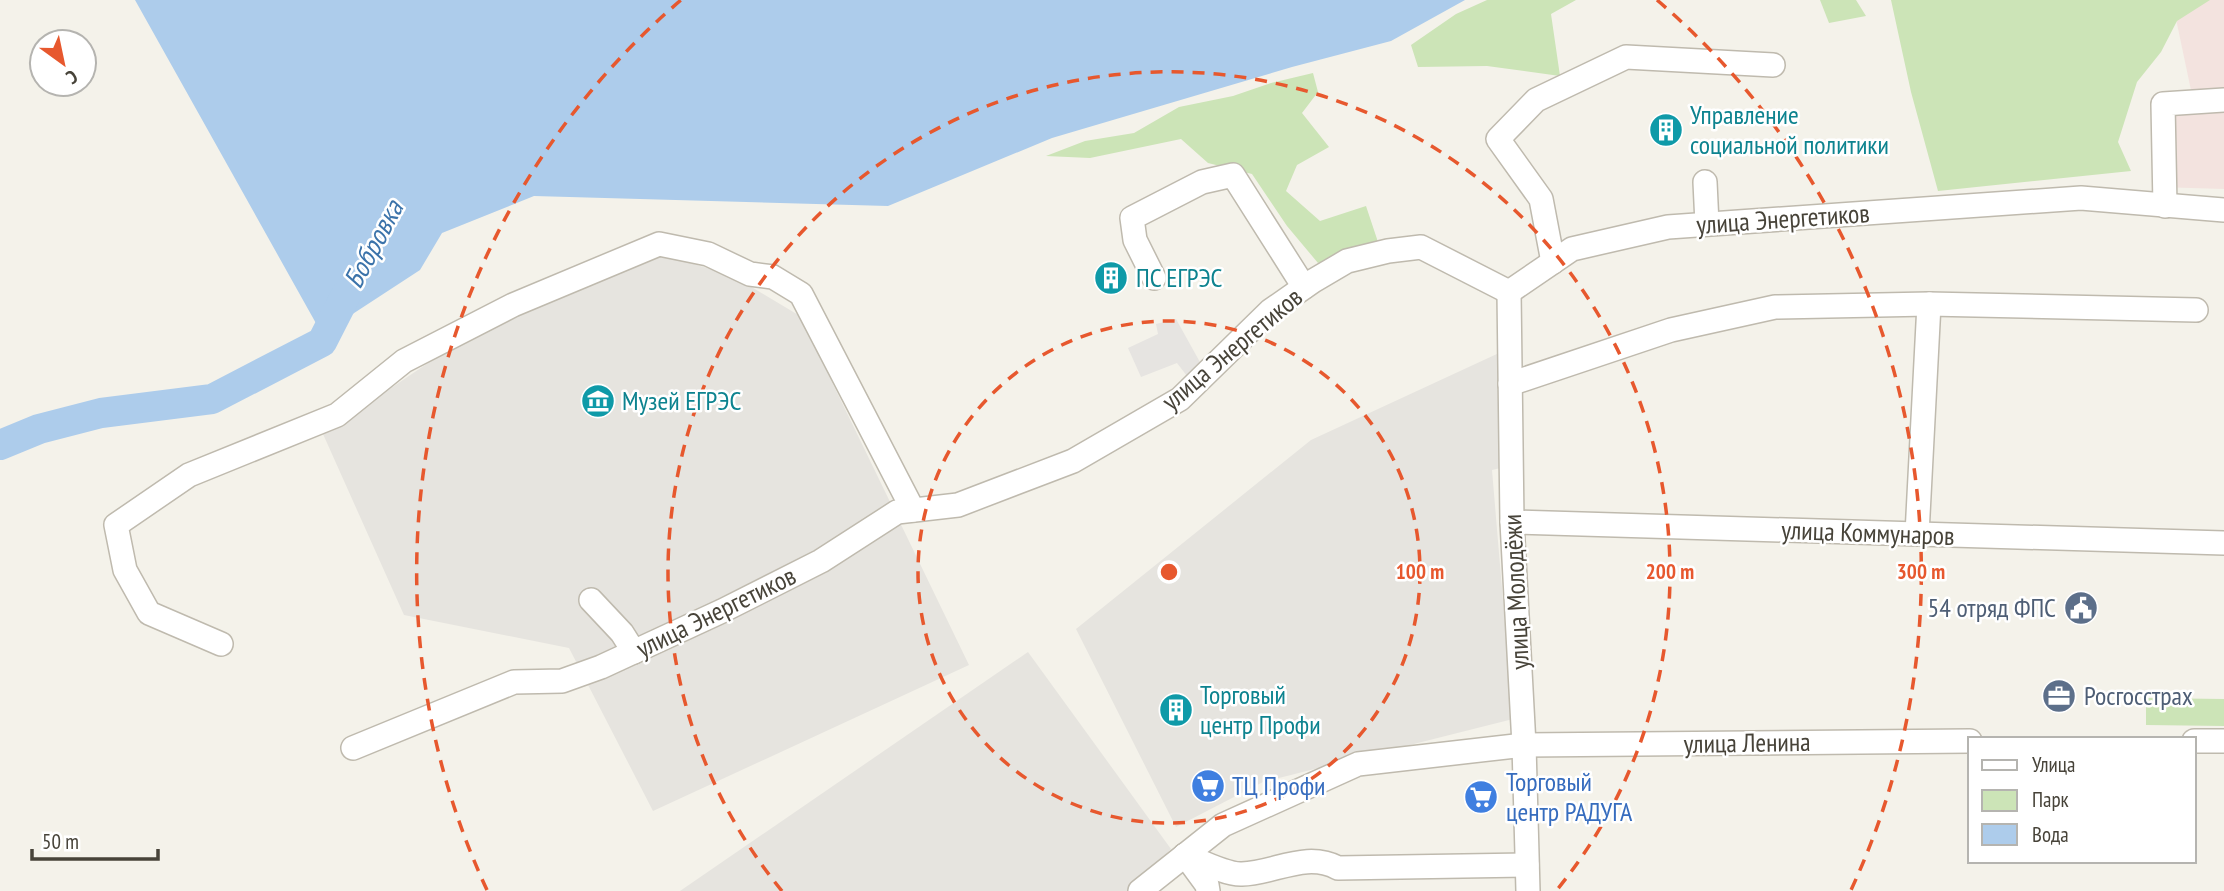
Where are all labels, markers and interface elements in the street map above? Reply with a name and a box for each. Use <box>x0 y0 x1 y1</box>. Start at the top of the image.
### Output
north arrow <box>28 28 98 98</box>
text: С <box>62 65 82 90</box>
place label: Управление социальной политики <box>1690 98 1889 161</box>
building icon: Управление социальной политики <box>1647 111 1685 149</box>
water label: Бобровка <box>334 192 412 294</box>
street label: улица Энергетиков <box>1695 196 1871 241</box>
building icon: ПС ЕГРЭС <box>1092 259 1130 297</box>
place label: ПС ЕГРЭС <box>1136 261 1223 294</box>
street label: улица Энергетиков <box>1155 280 1309 417</box>
museum icon: Музей ЕГРЭС <box>579 382 617 420</box>
place label: Музей ЕГРЭС <box>622 384 741 417</box>
street label: улица Молодёжи <box>1495 513 1536 671</box>
street label: улица Коммунаров <box>1781 513 1955 552</box>
text: 100 m <box>1396 558 1444 585</box>
text: 200 m <box>1646 558 1694 585</box>
text: 300 m <box>1897 558 1945 585</box>
street label: улица Энергетиков <box>630 559 801 664</box>
centre of rings <box>1157 560 1181 584</box>
public building icon: 54 отряд ФПС <box>2062 589 2100 627</box>
place label: 54 отряд ФПС <box>1928 591 2056 624</box>
office icon: Росгосстрах <box>2040 677 2078 715</box>
place label: Торговый центр Профи <box>1200 678 1321 741</box>
place label: Росгосстрах <box>2084 679 2193 712</box>
building icon: Торговый центр Профи <box>1157 691 1195 729</box>
street label: улица Ленина <box>1683 725 1811 760</box>
legend <box>1968 737 2196 863</box>
text: Улица <box>2032 751 2075 778</box>
place label: Торговый центр РАДУГА <box>1506 765 1633 828</box>
supermarket icon: ТЦ Профи <box>1189 767 1227 805</box>
place label: ТЦ Профи <box>1232 769 1325 802</box>
supermarket icon: Торговый центр РАДУГА <box>1462 778 1500 816</box>
text: Парк <box>2032 786 2069 813</box>
scale bar <box>32 818 158 862</box>
text: Вода <box>2032 821 2069 848</box>
text: 50 m <box>42 828 79 855</box>

